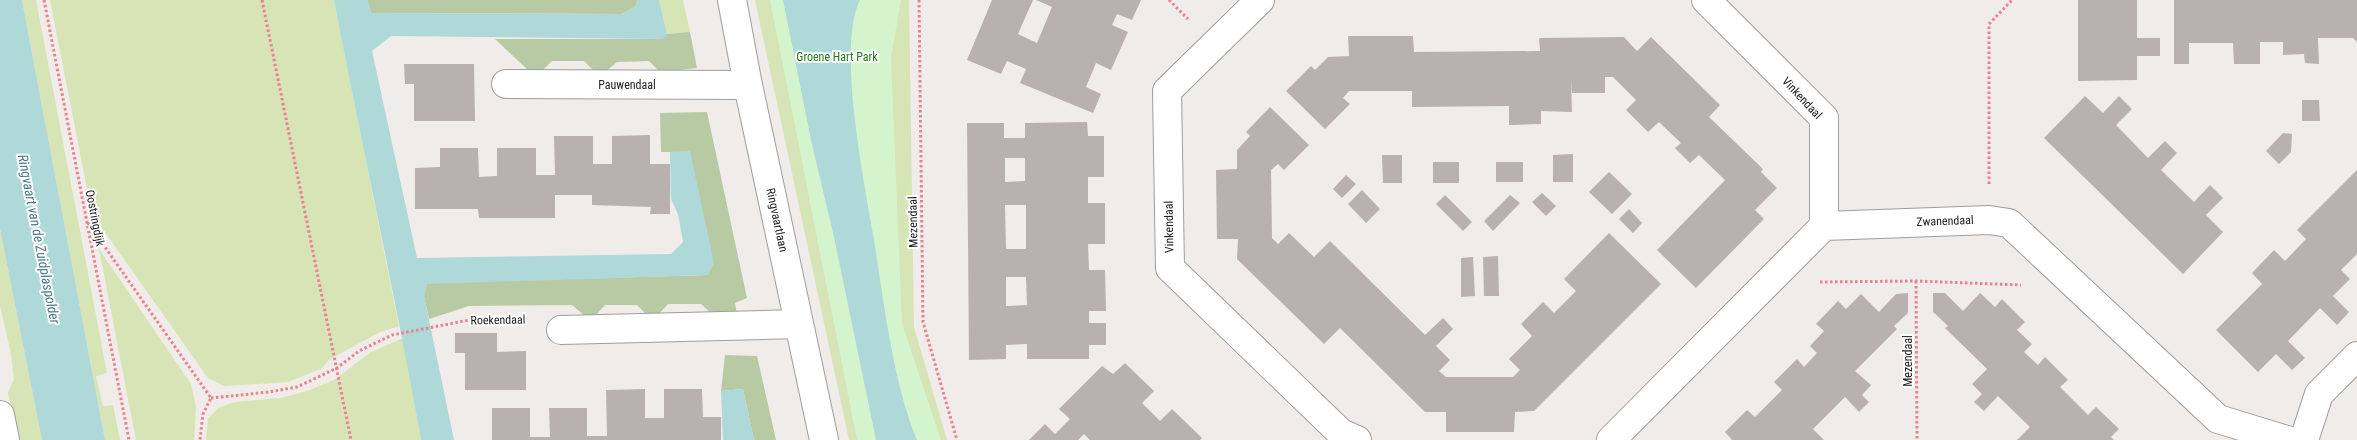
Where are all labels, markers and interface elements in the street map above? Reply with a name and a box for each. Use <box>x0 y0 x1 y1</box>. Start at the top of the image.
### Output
park label: Groene Hart Park <box>796 50 878 64</box>
street label: Vinkendaal <box>1779 74 1825 122</box>
street label: Pauwendaal <box>598 78 656 92</box>
water label: Ringvaart van de Zuidplaspolder <box>15 153 63 326</box>
street label: Ringvaartlaan <box>763 187 791 253</box>
street label: Oostringdijk <box>83 189 107 248</box>
street label: Mezendaal <box>906 196 920 248</box>
street label: Vinkendaal <box>1162 201 1176 253</box>
street label: Zwanendaal <box>1916 213 1974 229</box>
street label: Roekendaal <box>470 313 526 327</box>
street label: Mezendaal <box>1901 335 1915 387</box>

